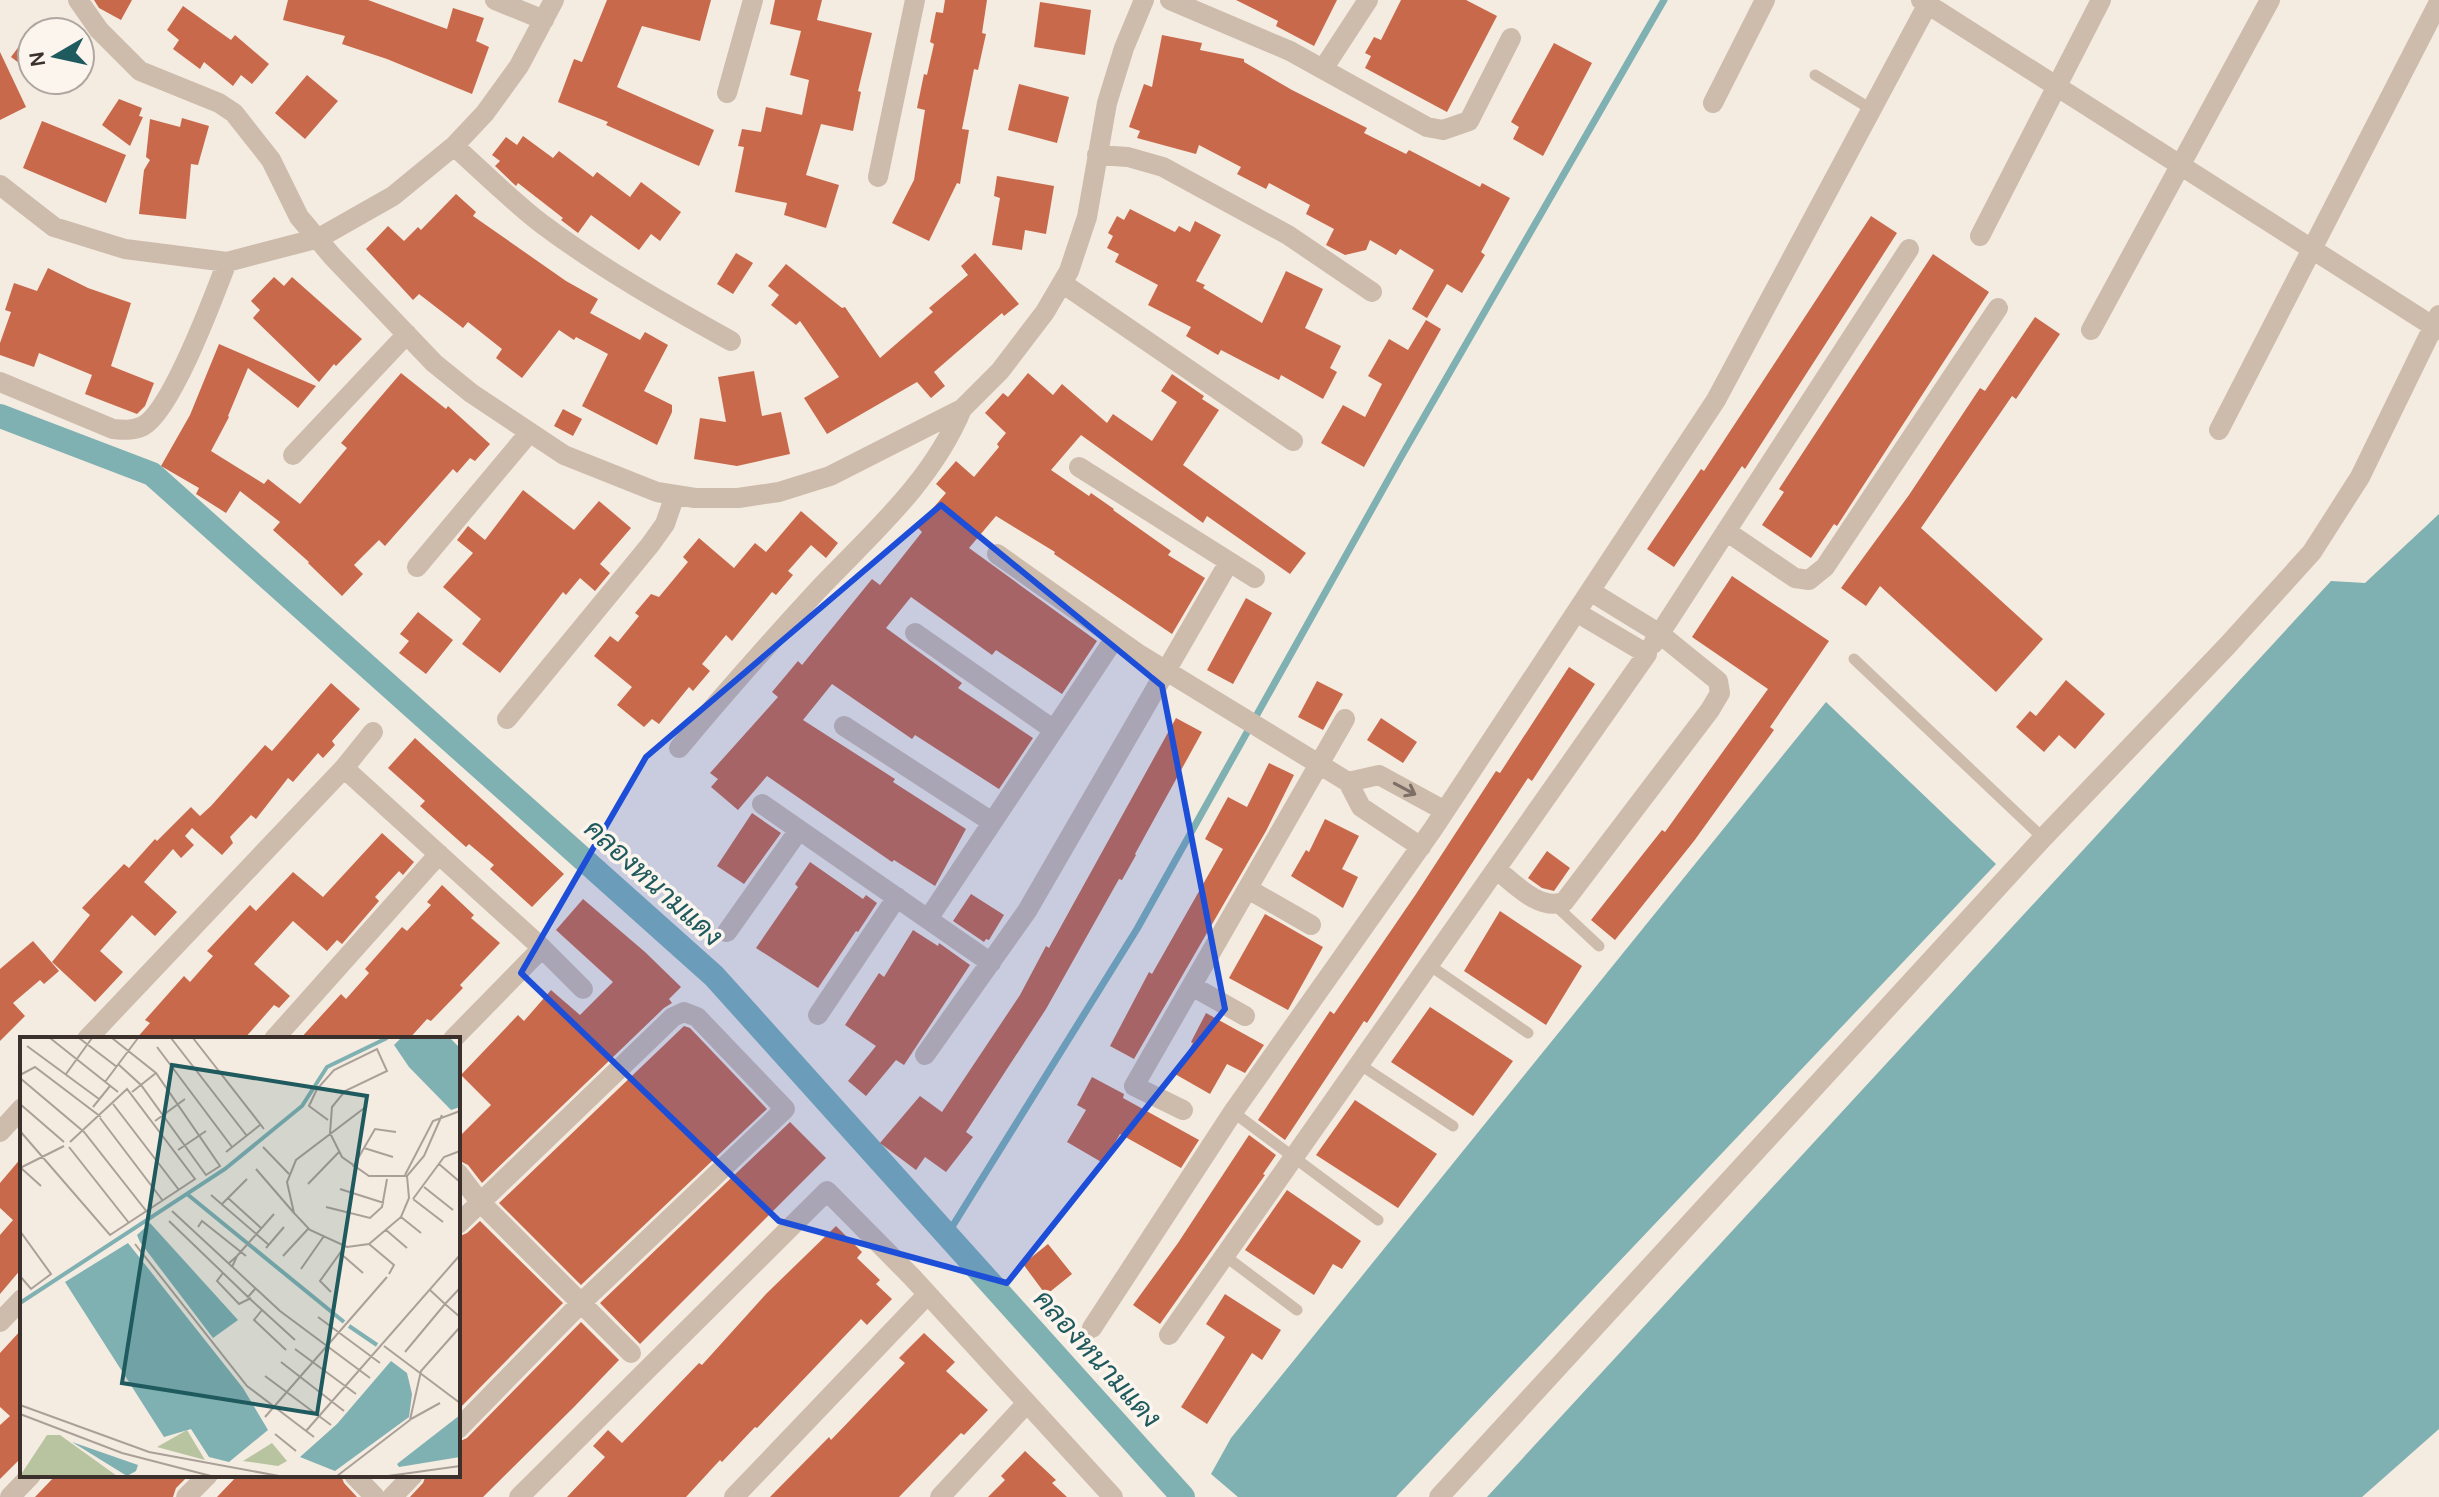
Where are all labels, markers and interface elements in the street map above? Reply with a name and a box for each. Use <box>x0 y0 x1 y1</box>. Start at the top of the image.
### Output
north arrow <box>16 16 96 96</box>
text: N <box>23 49 51 69</box>
one-way arrow <box>1393 782 1417 798</box>
water label: คลองหนามแดง <box>578 812 729 953</box>
inset map <box>20 1037 460 1477</box>
water label: คลองหนามแดง <box>1027 1283 1168 1434</box>

